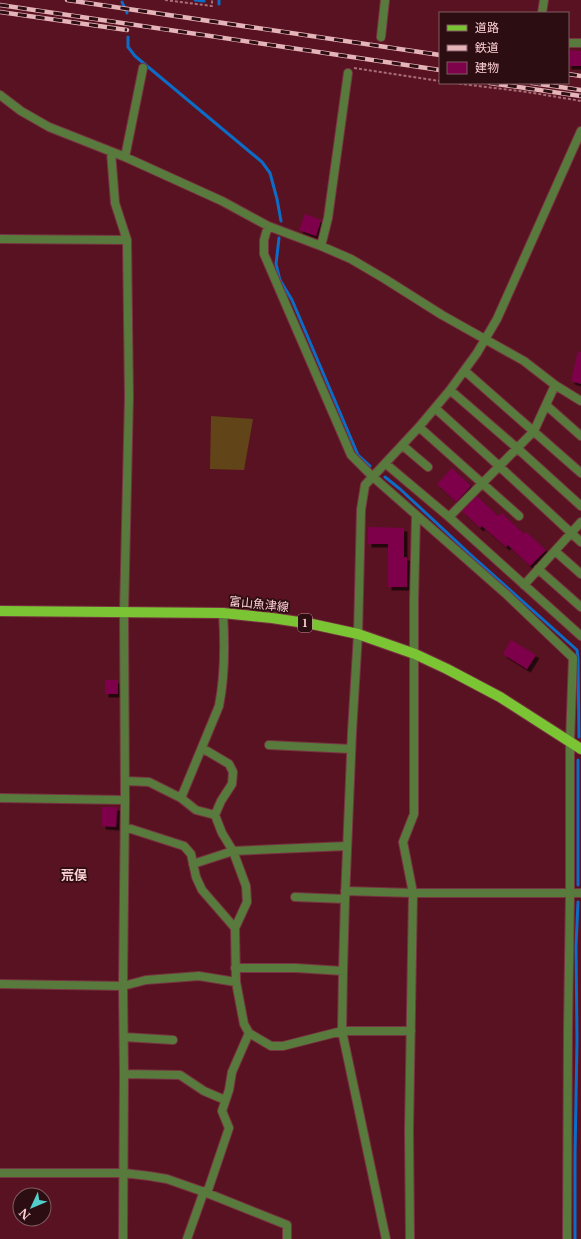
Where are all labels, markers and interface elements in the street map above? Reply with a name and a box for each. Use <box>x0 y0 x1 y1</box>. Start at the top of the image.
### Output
legend <box>439 12 569 84</box>
text: 道路 <box>475 20 499 35</box>
text: 鉄道 <box>475 40 499 55</box>
text: 建物 <box>475 60 499 75</box>
street label: 富山魚津線 <box>228 593 290 615</box>
road number: 1 <box>298 614 312 632</box>
district label: 荒俣 <box>61 867 87 884</box>
north arrow <box>12 1187 52 1227</box>
text: N <box>16 1205 33 1223</box>

